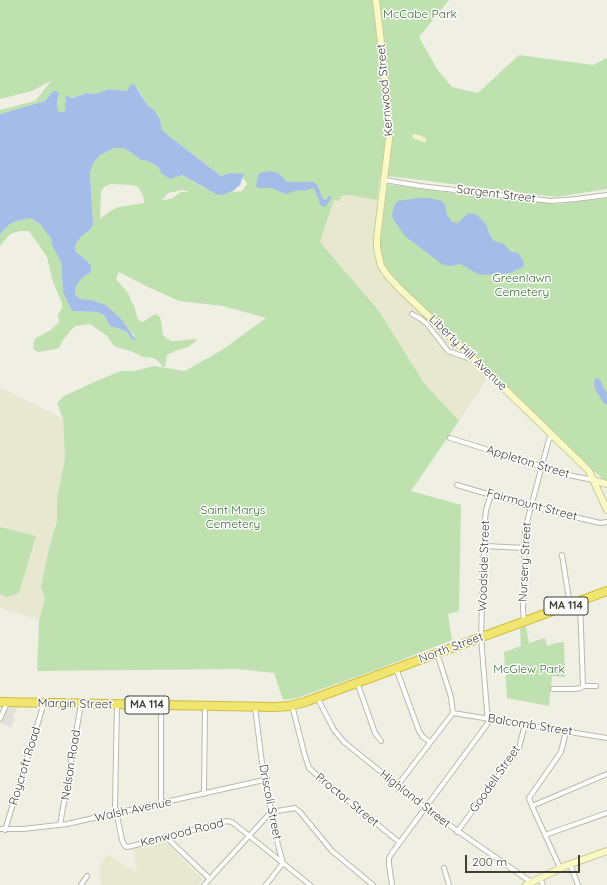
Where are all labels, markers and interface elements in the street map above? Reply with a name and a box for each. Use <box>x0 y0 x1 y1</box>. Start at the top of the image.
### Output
park label: McCabe Park <box>383 7 457 21</box>
street label: Kernwood Street <box>374 43 396 137</box>
street label: Sargent Street <box>456 182 536 206</box>
park label: Greenlawn Cemetery <box>492 271 552 299</box>
street label: Liberty Hill Avenue <box>426 312 510 394</box>
street label: Appleton Street <box>485 443 571 481</box>
street label: Fairmount Street <box>485 486 579 524</box>
park label: Saint Marys Cemetery <box>200 503 266 531</box>
street label: Woodside Street <box>475 520 493 612</box>
street label: Nursery Street <box>516 522 534 602</box>
road number: MA 114 <box>544 597 588 615</box>
street label: North Street <box>417 630 485 666</box>
park label: McGlew Park <box>493 662 565 676</box>
street label: Margin Street <box>38 696 112 712</box>
road number: MA 114 <box>125 696 169 714</box>
street label: Balcomb Street <box>487 711 573 739</box>
street label: Roycroft Road <box>6 725 44 807</box>
street label: Nelson Road <box>58 729 84 801</box>
street label: Goodell Street <box>467 743 523 815</box>
street label: Driscoll Street <box>256 763 284 841</box>
street label: Highland Street <box>377 767 453 831</box>
street label: Proctor Street <box>313 770 381 830</box>
street label: Walsh Avenue <box>93 795 173 825</box>
street label: Kenwood Road <box>139 816 225 850</box>
scale bar <box>467 847 582 873</box>
text: 200 m <box>472 854 507 869</box>

